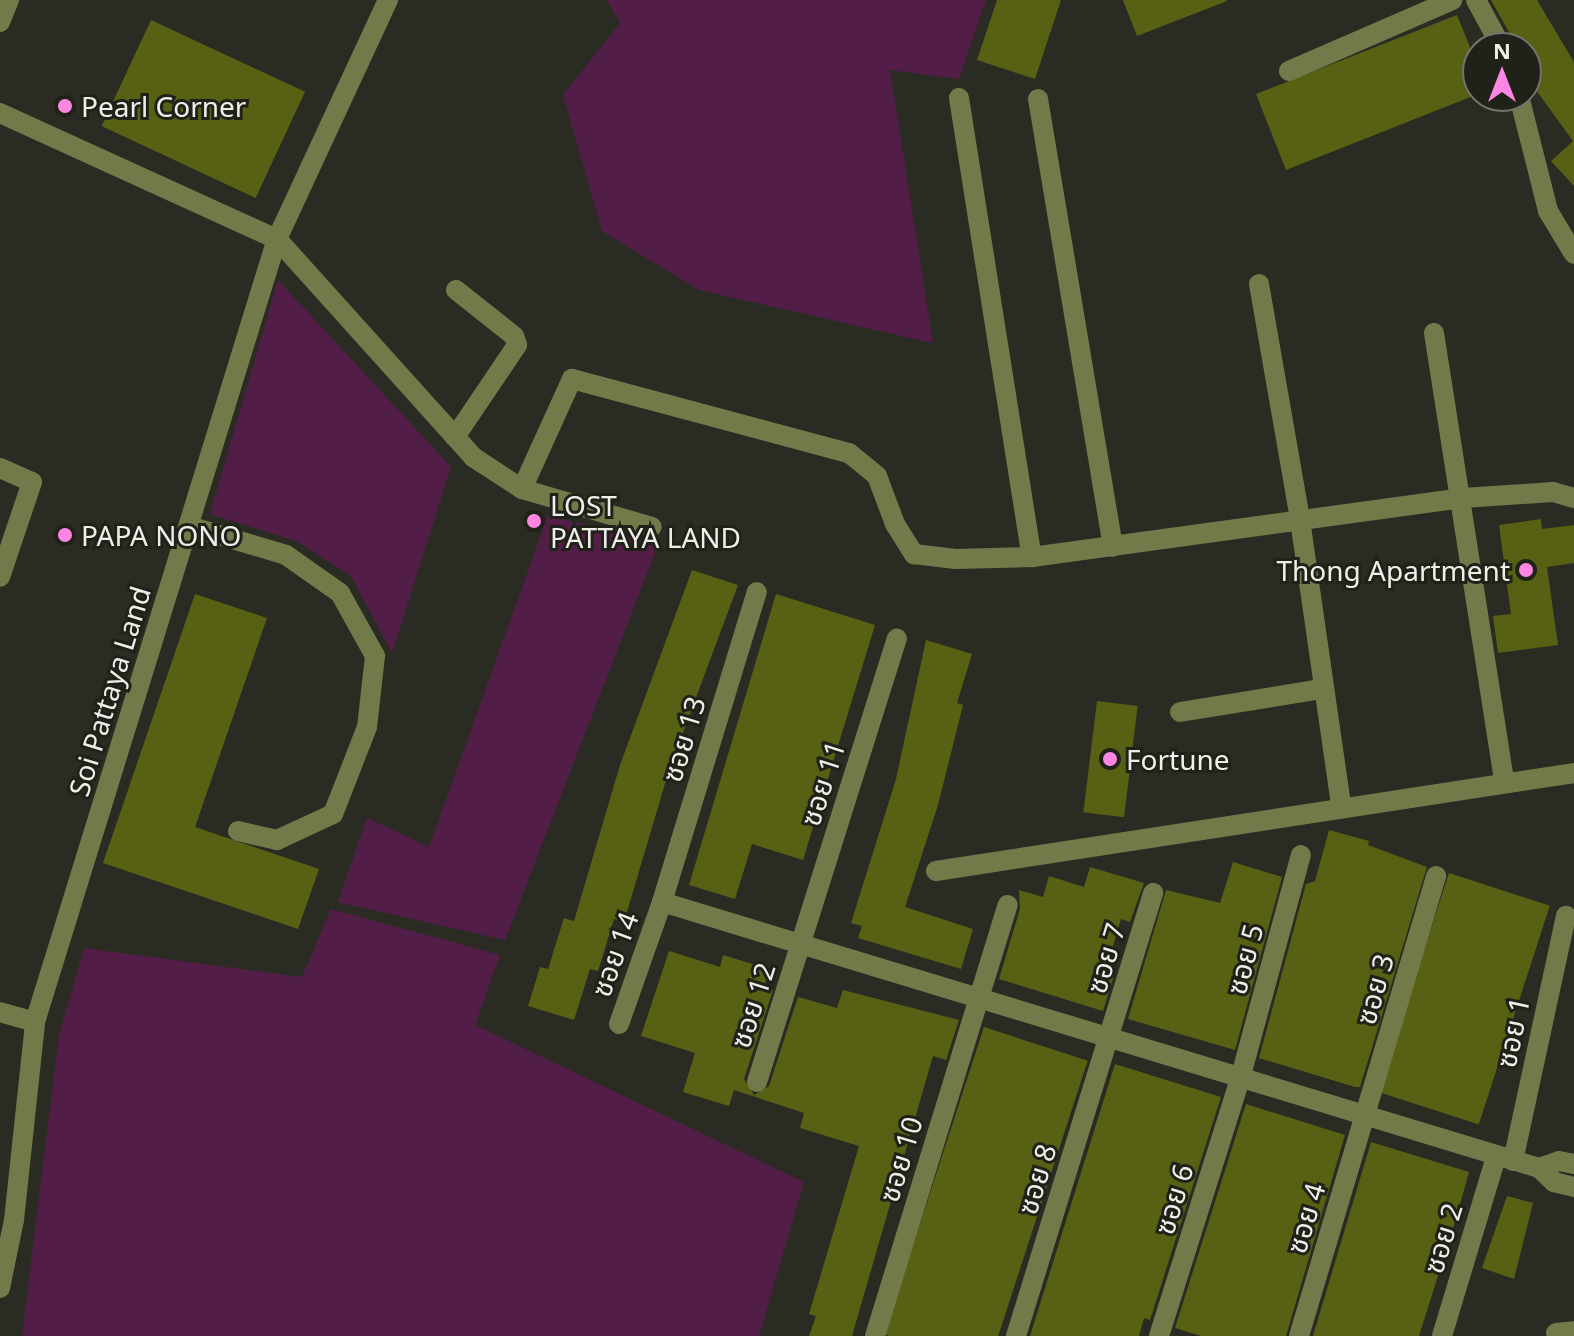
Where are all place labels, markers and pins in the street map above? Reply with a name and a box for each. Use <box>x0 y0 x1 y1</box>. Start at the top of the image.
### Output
place label: Pearl Corner <box>81 89 246 123</box>
marker: Pearl Corner <box>56 97 74 115</box>
place label: LOST PATTAYA LAND <box>550 488 741 554</box>
marker: LOST PATTAYA LAND <box>525 512 543 530</box>
place label: PAPA NONO <box>81 518 241 552</box>
marker: PAPA NONO <box>56 526 74 544</box>
place label: Thong Apartment <box>1277 553 1510 587</box>
marker: Thong Apartment <box>1517 561 1535 579</box>
place label: Fortune <box>1126 742 1230 776</box>
marker: Fortune <box>1101 750 1119 768</box>

